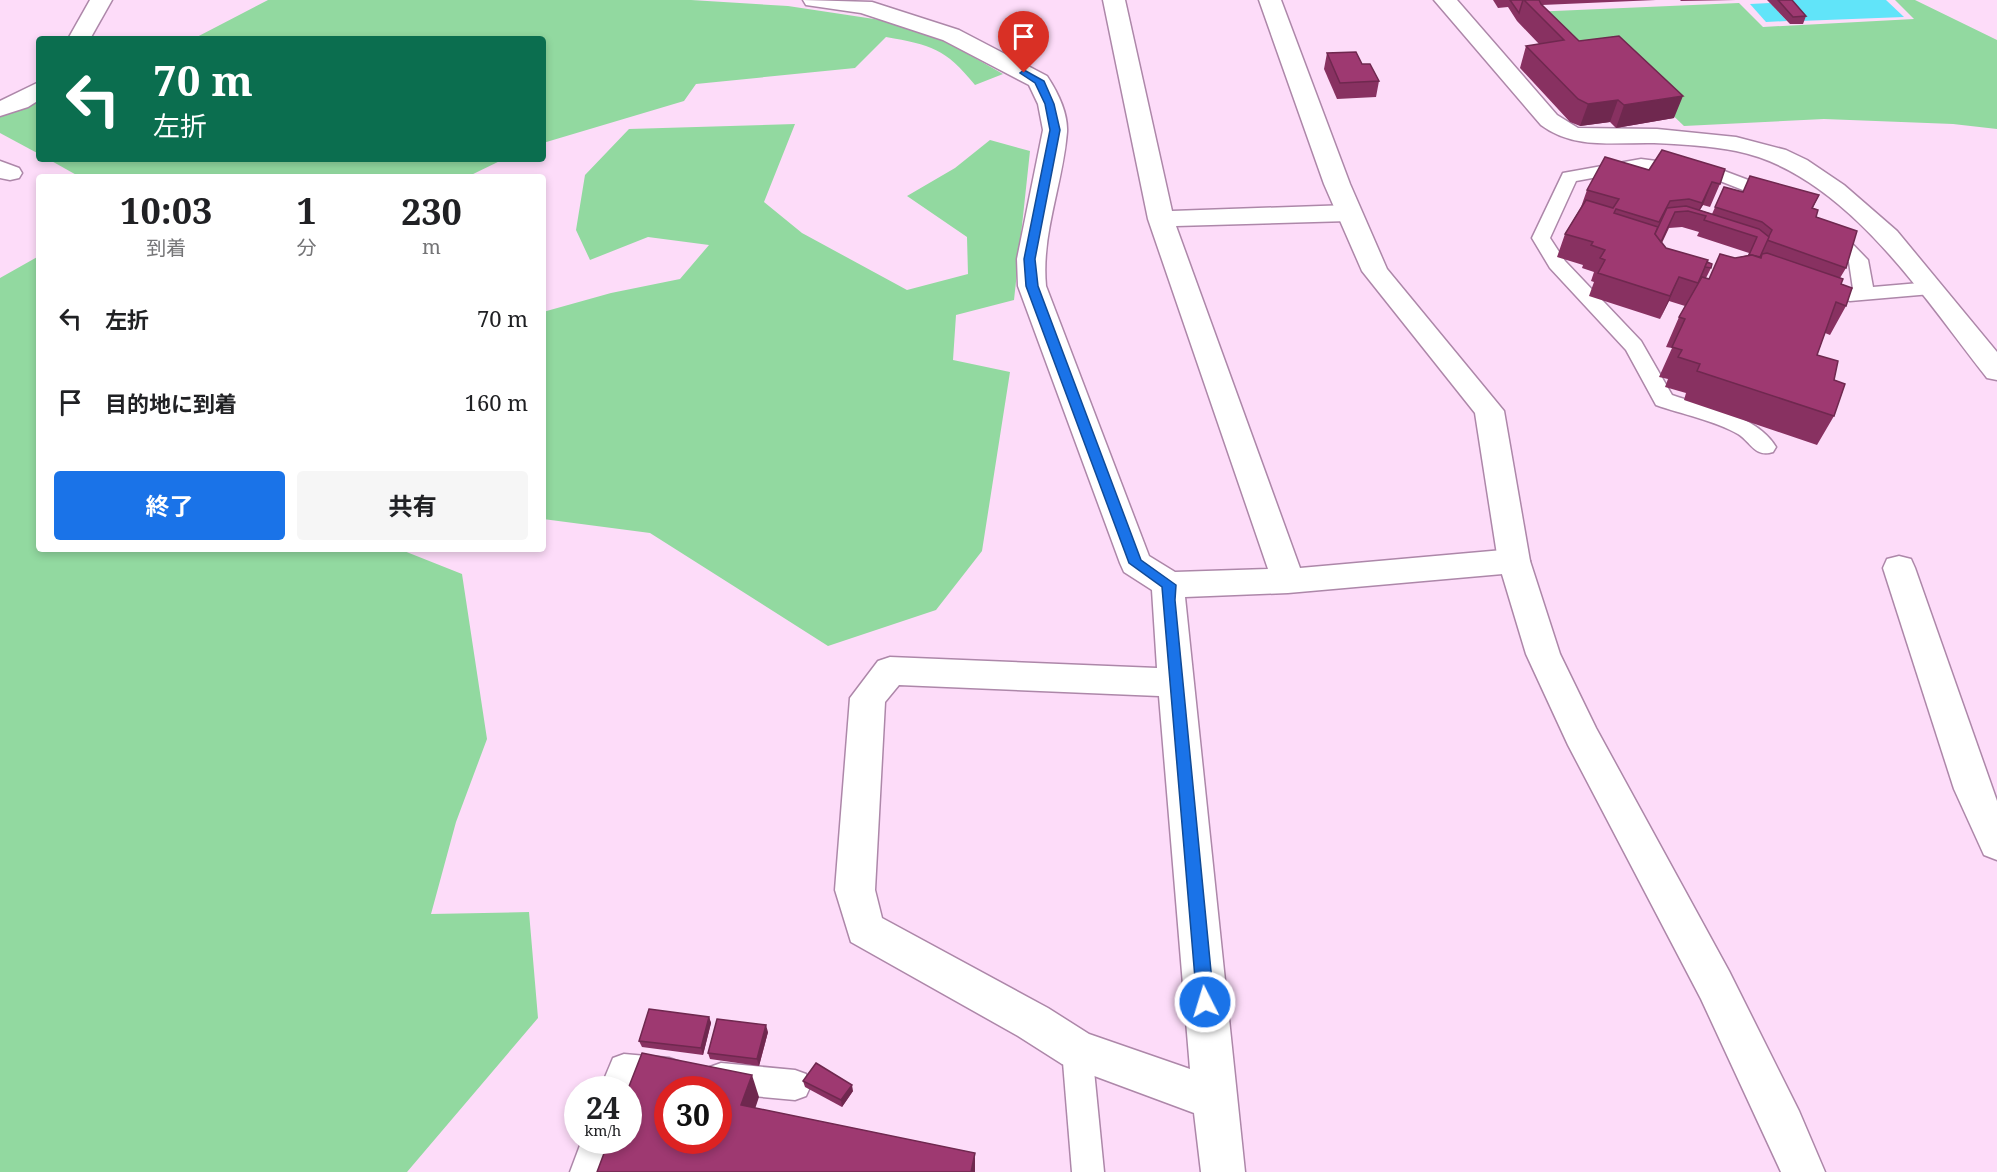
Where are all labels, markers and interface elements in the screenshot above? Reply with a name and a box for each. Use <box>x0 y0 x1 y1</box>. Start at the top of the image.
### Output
pin <box>998 11 1049 73</box>
icon: arrive <box>1007 20 1040 53</box>
text: 70 m <box>153 51 253 108</box>
icon: left <box>54 60 132 138</box>
text: 左折 <box>153 107 207 144</box>
text: 10:03 <box>120 186 212 235</box>
text: 1 <box>296 186 317 235</box>
text: 230 <box>401 187 462 236</box>
text: m <box>422 233 441 260</box>
text: 到着 <box>146 234 186 261</box>
text: 分 <box>297 234 317 261</box>
icon: left <box>54 302 87 335</box>
text: 70 m <box>477 303 528 333</box>
text: 左折 <box>105 304 149 334</box>
icon: arrive <box>54 386 87 419</box>
text: 160 m <box>465 387 528 417</box>
text: 目的地に到着 <box>105 388 237 418</box>
button: 終了 <box>54 471 285 540</box>
button: 共有 <box>297 471 528 540</box>
position arrow <box>1173 970 1237 1034</box>
speed limit sign: 30 <box>654 1076 732 1154</box>
text: 24 <box>586 1087 620 1128</box>
text: km/h <box>585 1120 621 1140</box>

